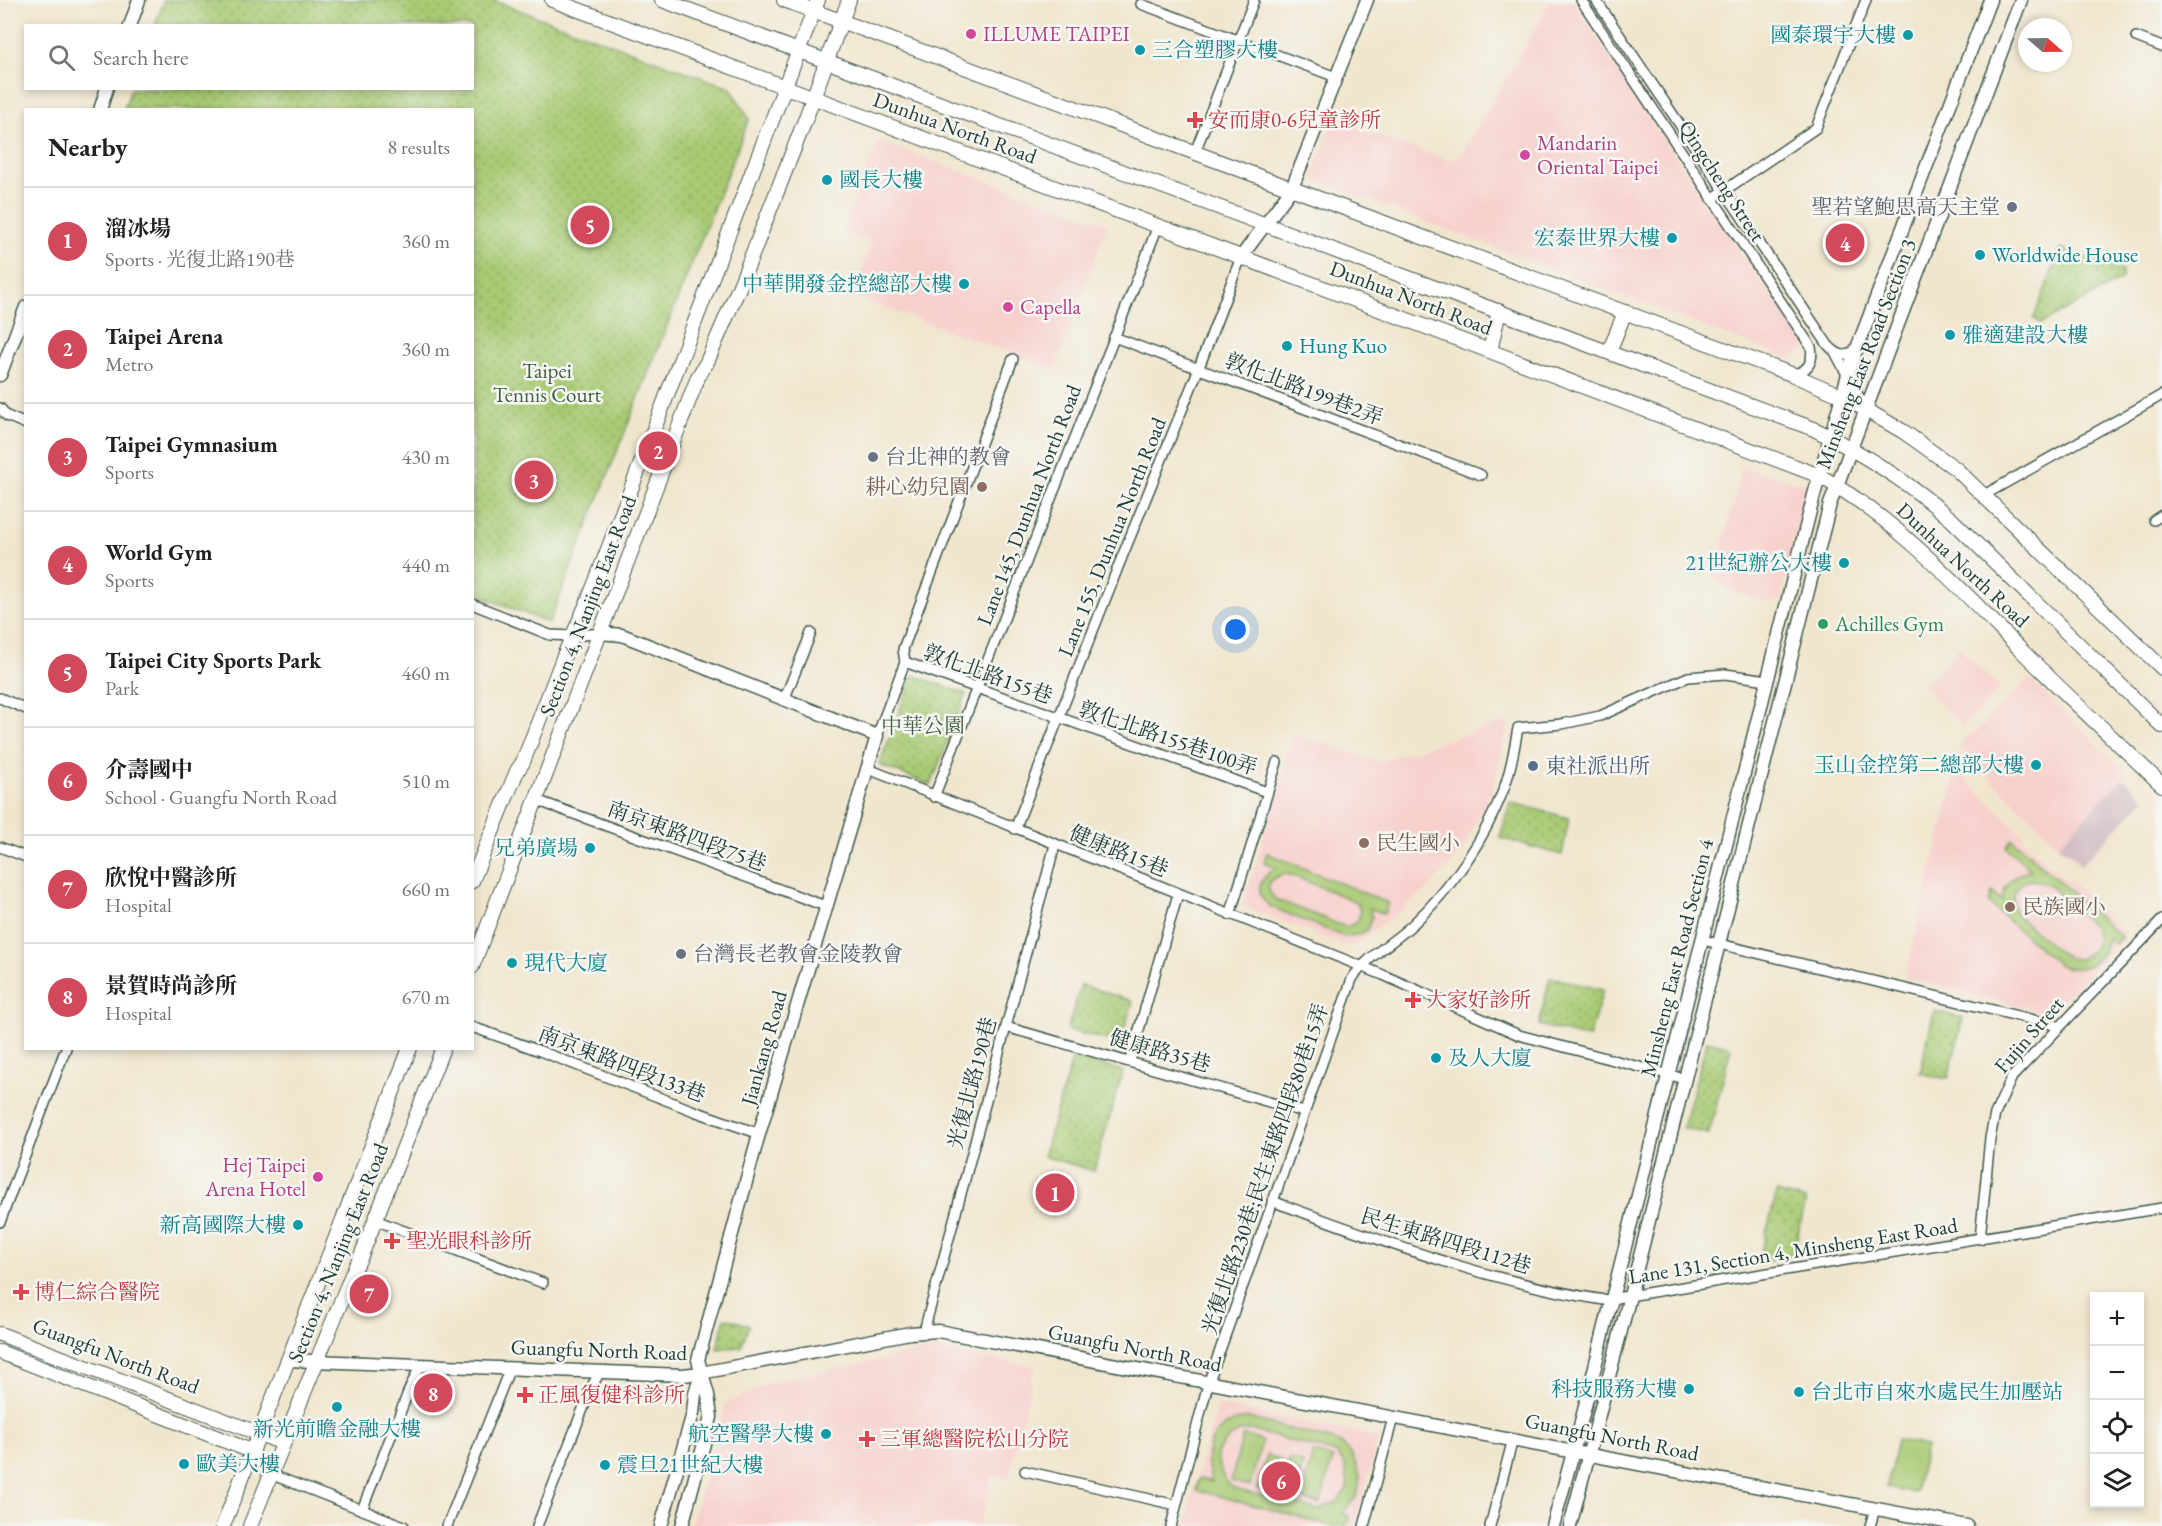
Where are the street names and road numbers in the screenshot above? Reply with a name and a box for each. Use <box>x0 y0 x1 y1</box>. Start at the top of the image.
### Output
street label: Dunhua North Road <box>870 85 1041 170</box>
street label: Qingcheng Street <box>1672 115 1772 247</box>
street label: Minsheng East Road Section 3 <box>1809 235 1922 473</box>
street label: Dunhua North Road <box>1326 254 1497 341</box>
street label: 敦化北路199巷2弄 <box>1222 346 1387 431</box>
street label: Lane 145, Dunhua North Road <box>970 380 1087 629</box>
street label: Lane 155, Dunhua North Road <box>1051 413 1172 660</box>
street label: Section 4, Nanjing East Road <box>533 491 642 720</box>
street label: Dunhua North Road <box>1891 496 2036 633</box>
street label: 敦化北路155巷 <box>920 638 1056 709</box>
street label: 敦化北路155巷100弄 <box>1076 694 1261 781</box>
street label: 南京東路四段75巷 <box>604 794 770 877</box>
street label: 健康路15巷 <box>1066 819 1173 883</box>
street label: Minsheng East Road Section 4 <box>1634 835 1719 1080</box>
street label: Jiankang Road <box>734 987 793 1110</box>
street label: Fujin Street <box>1988 990 2070 1079</box>
street label: 光復北路230巷;民生東路四段80巷15弄 <box>1195 1000 1334 1338</box>
street label: 光復北路190巷 <box>941 1014 1002 1152</box>
street label: 南京東路四段133巷 <box>535 1019 710 1108</box>
street label: 健康路35巷 <box>1106 1023 1214 1078</box>
street label: Section 4, Nanjing East Road <box>281 1139 394 1367</box>
street label: 民生東路四段112巷 <box>1357 1202 1535 1279</box>
street label: Lane 131, Section 4, Minsheng East Road <box>1626 1211 1960 1290</box>
street label: Guangfu North Road <box>29 1311 204 1400</box>
street label: Guangfu North Road <box>1046 1317 1225 1378</box>
street label: Guangfu North Road <box>510 1333 688 1366</box>
street label: Guangfu North Road <box>1523 1406 1702 1467</box>

